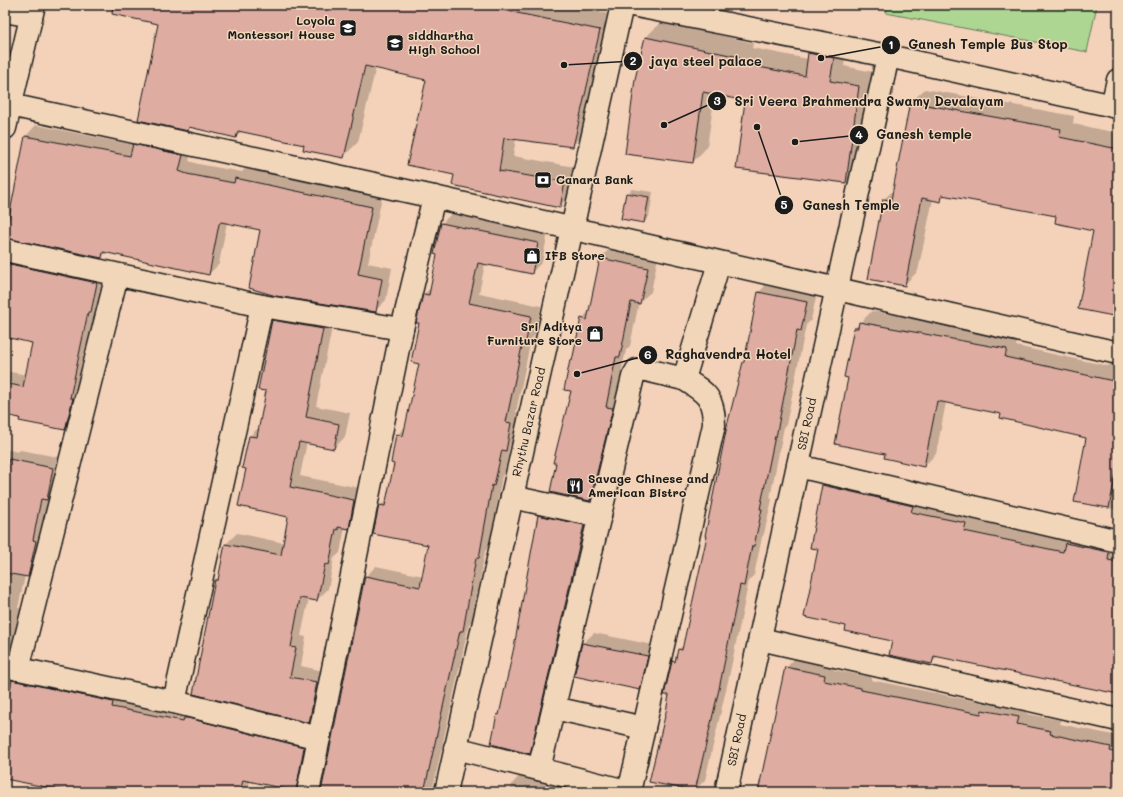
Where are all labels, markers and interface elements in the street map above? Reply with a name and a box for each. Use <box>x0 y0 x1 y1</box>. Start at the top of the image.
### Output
place label: Loyola Montessori House <box>228 12 335 42</box>
school or university icon: Loyola Montessori House <box>338 18 358 38</box>
place label: siddhartha High School <box>408 27 480 57</box>
callout: Ganesh Temple Bus Stop <box>881 32 1076 57</box>
school or university icon: siddhartha High School <box>385 33 405 53</box>
text: Ganesh Temple Bus Stop <box>908 35 1068 52</box>
text: 1 <box>888 36 894 52</box>
callout: jaya steel palace <box>623 49 770 74</box>
text: 2 <box>630 52 637 68</box>
text: jaya steel palace <box>648 52 762 70</box>
callout: Sri Veera Brahmendra Swamy Devalayam <box>707 88 1012 113</box>
text: 3 <box>713 92 721 108</box>
text: Sri Veera Brahmendra Swamy Devalayam <box>735 92 1003 110</box>
callout: Ganesh temple <box>849 122 980 147</box>
text: Ganesh temple <box>876 125 972 142</box>
text: 4 <box>855 126 863 142</box>
bank icon: Canara Bank <box>533 170 553 190</box>
place label: Canara Bank <box>556 171 633 187</box>
callout: Ganesh Temple <box>774 192 907 217</box>
text: 5 <box>780 196 788 212</box>
text: Ganesh Temple <box>802 196 900 213</box>
shop icon: IFB Store <box>522 246 542 266</box>
place label: IFB Store <box>545 247 605 263</box>
place label: Sri Aditya Furniture Store <box>487 318 582 348</box>
shop icon: Sri Aditya Furniture Store <box>585 324 605 344</box>
callout: Raghavendra Hotel <box>638 342 799 367</box>
text: Raghavendra Hotel <box>665 345 791 362</box>
text: 6 <box>644 346 652 362</box>
street label: Rhythu Bazar Road <box>508 365 549 478</box>
street label: SBI Road <box>793 396 819 451</box>
place label: Savage Chinese and American Bistro <box>588 470 709 500</box>
restaurant icon: Savage Chinese and American Bistro <box>565 476 585 496</box>
street label: SBI Road <box>723 712 749 767</box>

